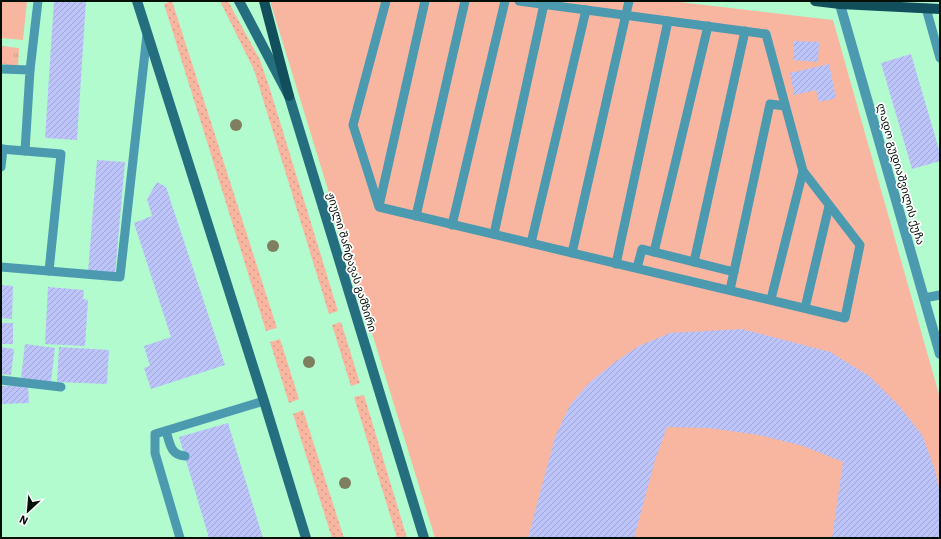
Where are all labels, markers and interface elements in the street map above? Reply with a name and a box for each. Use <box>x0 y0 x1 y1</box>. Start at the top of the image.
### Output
street label: ლადო გუდიაშვილის ქუჩა <box>874 102 928 246</box>
street label: ჟიული შარტავას გამზირი <box>324 191 380 333</box>
north arrow <box>8 491 48 531</box>
text: N <box>17 512 30 528</box>

